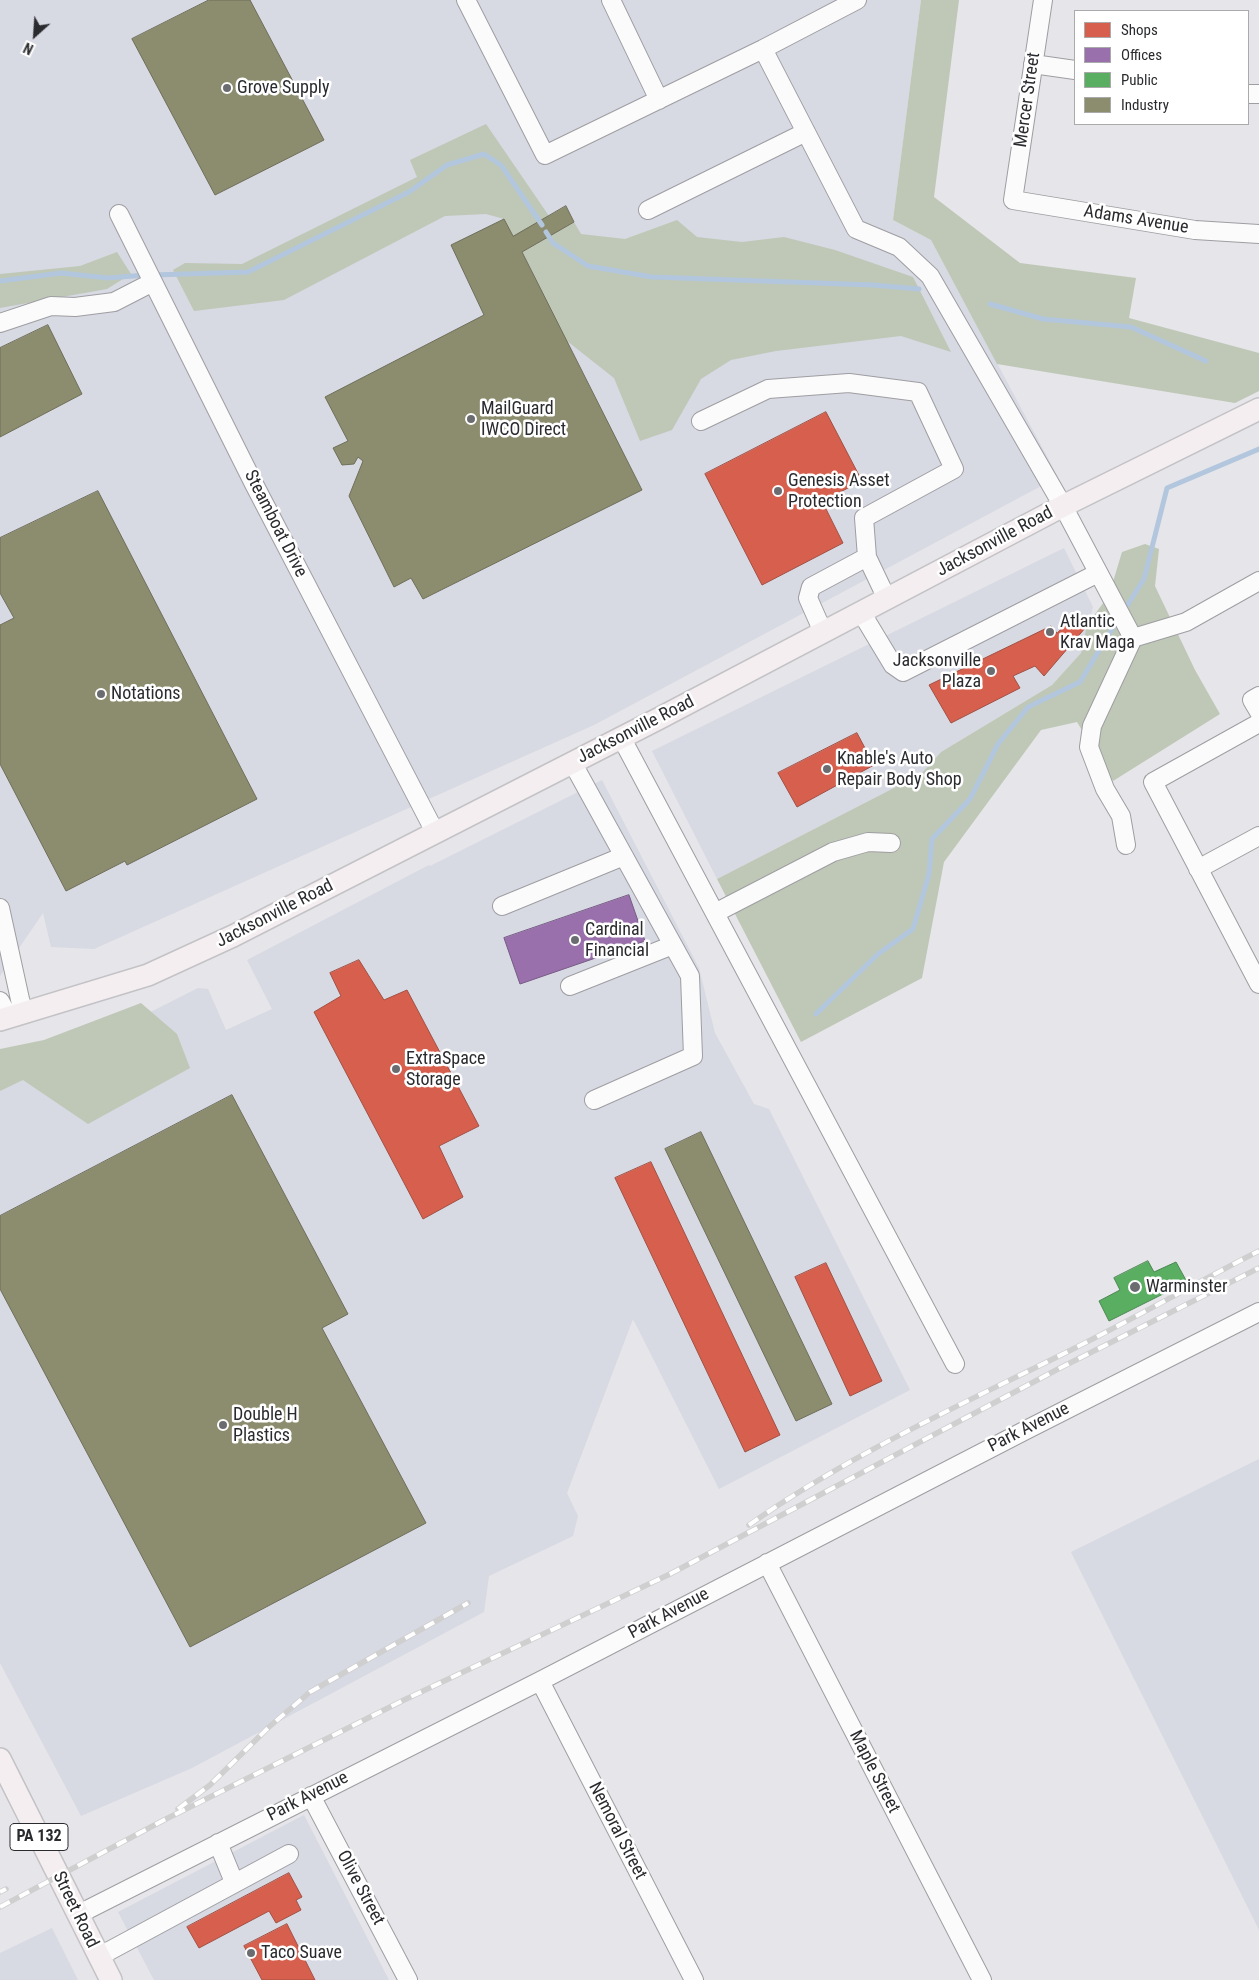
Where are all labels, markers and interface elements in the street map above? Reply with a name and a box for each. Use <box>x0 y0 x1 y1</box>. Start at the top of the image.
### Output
north arrow <box>10 10 60 60</box>
legend <box>1074 10 1249 125</box>
text: Shops <box>1121 21 1158 39</box>
text: N <box>21 39 36 58</box>
text: Offices <box>1121 46 1162 64</box>
street label: Mercer Street <box>1011 51 1045 149</box>
text: Public <box>1121 71 1158 89</box>
place label: Grove Supply <box>237 77 329 99</box>
marker: Grove Supply <box>221 82 233 94</box>
text: Industry <box>1121 96 1169 114</box>
street label: Adams Avenue <box>1082 201 1190 239</box>
place label: MailGuard IWCO Direct <box>481 398 566 440</box>
marker: MailGuard IWCO Direct <box>465 413 477 425</box>
street label: Steamboat Drive <box>239 467 311 581</box>
place label: Genesis Asset Protection <box>788 470 889 512</box>
marker: Genesis Asset Protection <box>772 485 784 497</box>
street label: Jacksonville Road <box>933 502 1057 582</box>
place label: Atlantic Krav Maga <box>1060 611 1135 654</box>
marker: Atlantic Krav Maga <box>1044 626 1056 638</box>
place label: Jacksonville Plaza <box>893 650 981 692</box>
marker: Jacksonville Plaza <box>985 665 997 677</box>
place label: Notations <box>111 683 181 705</box>
marker: Notations <box>95 688 107 700</box>
street label: Jacksonville Road <box>574 691 698 769</box>
place label: Knable's Auto Repair Body Shop <box>837 748 962 791</box>
marker: Knable's Auto Repair Body Shop <box>821 763 833 775</box>
street label: Jacksonville Road <box>213 875 337 953</box>
place label: Cardinal Financial <box>585 919 649 962</box>
marker: Cardinal Financial <box>569 934 581 946</box>
place label: ExtraSpace Storage <box>406 1048 486 1090</box>
marker: ExtraSpace Storage <box>390 1063 402 1075</box>
place label: Warminster <box>1146 1276 1227 1298</box>
marker: Warminster <box>1128 1280 1142 1294</box>
street label: Park Avenue <box>985 1398 1073 1458</box>
place label: Double H Plastics <box>233 1404 298 1446</box>
marker: Double H Plastics <box>217 1419 229 1431</box>
street label: Park Avenue <box>625 1584 713 1644</box>
street label: Maple Street <box>844 1727 904 1817</box>
street label: Park Avenue <box>264 1767 352 1827</box>
street label: Nemoral Street <box>583 1779 651 1883</box>
road number: PA 132 <box>10 1824 68 1850</box>
street label: Olive Street <box>331 1847 389 1929</box>
street label: Street Road <box>47 1868 103 1952</box>
place label: Taco Suave <box>261 1942 342 1964</box>
marker: Taco Suave <box>245 1947 257 1959</box>

